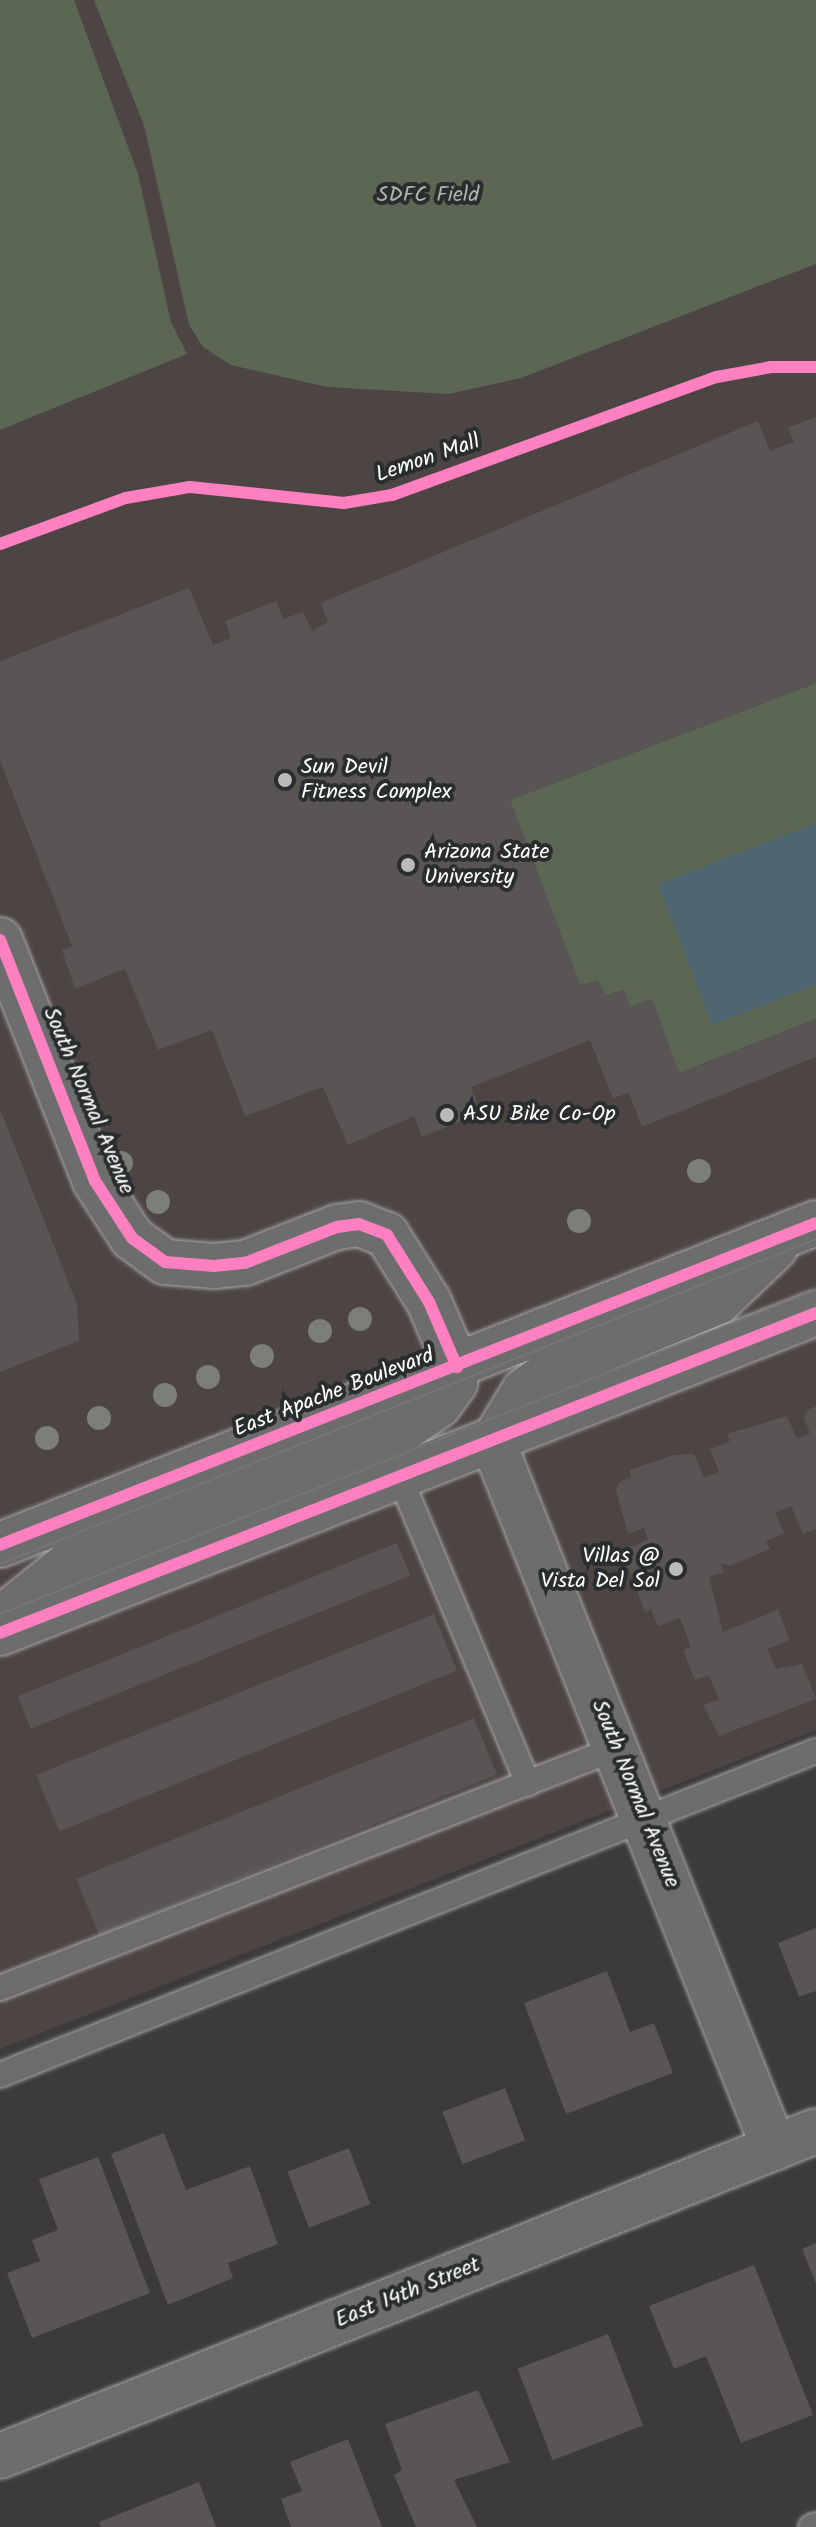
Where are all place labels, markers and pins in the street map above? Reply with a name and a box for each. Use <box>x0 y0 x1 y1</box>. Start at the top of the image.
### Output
place label: Sun Devil Fitness Complex <box>301 754 451 806</box>
marker: Sun Devil Fitness Complex <box>276 771 294 789</box>
place label: Arizona State University <box>424 839 549 890</box>
marker: Arizona State University <box>399 856 417 874</box>
place label: ASU Bike Co-Op <box>463 1102 616 1128</box>
marker: ASU Bike Co-Op <box>438 1106 456 1124</box>
place label: Villas @ Vista Del Sol <box>541 1543 660 1594</box>
marker: Villas @ Vista Del Sol <box>667 1560 685 1578</box>

